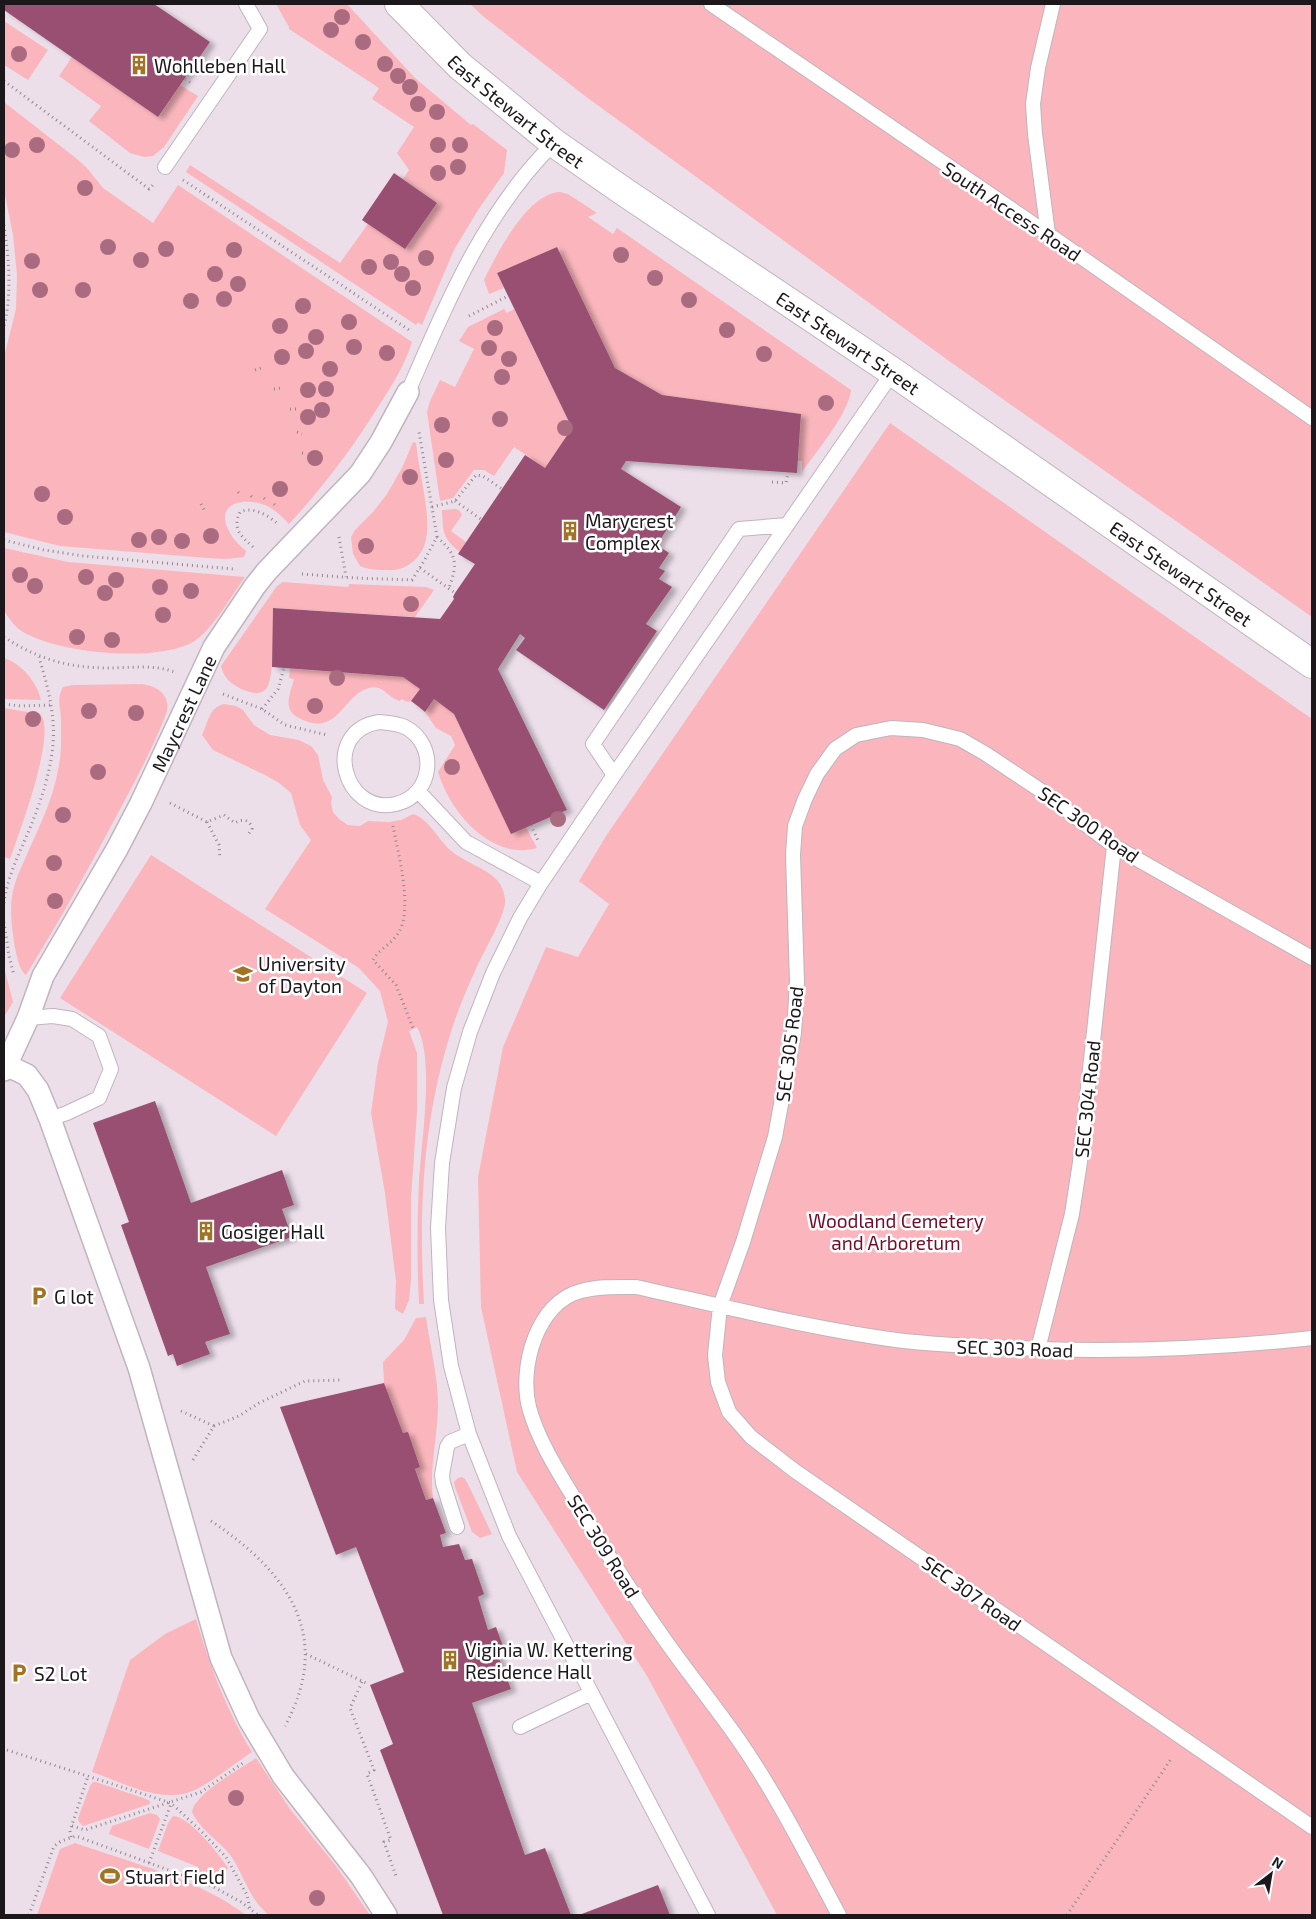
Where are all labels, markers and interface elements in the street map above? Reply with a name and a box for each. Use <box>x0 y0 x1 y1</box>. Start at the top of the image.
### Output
street label: East Stewart Street <box>443 49 589 172</box>
building icon: Wohlleben Hall <box>128 54 150 76</box>
place label: Wohlleben Hall <box>154 54 286 77</box>
street label: South Access Road <box>938 156 1086 266</box>
street label: East Stewart Street <box>772 286 925 399</box>
place label: Marycrest Complex <box>585 509 673 554</box>
street label: East Stewart Street <box>1106 515 1257 630</box>
building icon: Marycrest Complex <box>559 520 581 542</box>
street label: Maycrest Lane <box>146 651 220 775</box>
street label: SEC 300 Road <box>1034 781 1144 867</box>
place label: University of Dayton <box>258 952 346 997</box>
school or university icon: University of Dayton <box>232 963 254 985</box>
street label: SEC 305 Road <box>770 985 808 1103</box>
street label: SEC 304 Road <box>1069 1039 1105 1159</box>
park label: Woodland Cemetery and Arboretum <box>808 1209 984 1254</box>
building icon: Gosiger Hall <box>195 1220 217 1242</box>
place label: Gosiger Hall <box>221 1220 325 1243</box>
parking icon: G lot <box>28 1285 50 1307</box>
place label: G lot <box>54 1285 94 1308</box>
street label: SEC 303 Road <box>956 1334 1074 1362</box>
street label: SEC 309 Road <box>563 1490 645 1602</box>
street label: SEC 307 Road <box>918 1550 1026 1636</box>
place label: Viginia W. Kettering Residence Hall <box>465 1638 633 1683</box>
building icon: Viginia W. Kettering Residence Hall <box>439 1649 461 1671</box>
parking icon: S2 Lot <box>8 1662 30 1684</box>
place label: S2 Lot <box>34 1662 87 1685</box>
north arrow <box>1246 1849 1296 1899</box>
text: N <box>1269 1853 1287 1872</box>
sports icon: Stuart Field <box>99 1865 121 1887</box>
place label: Stuart Field <box>125 1865 225 1888</box>

